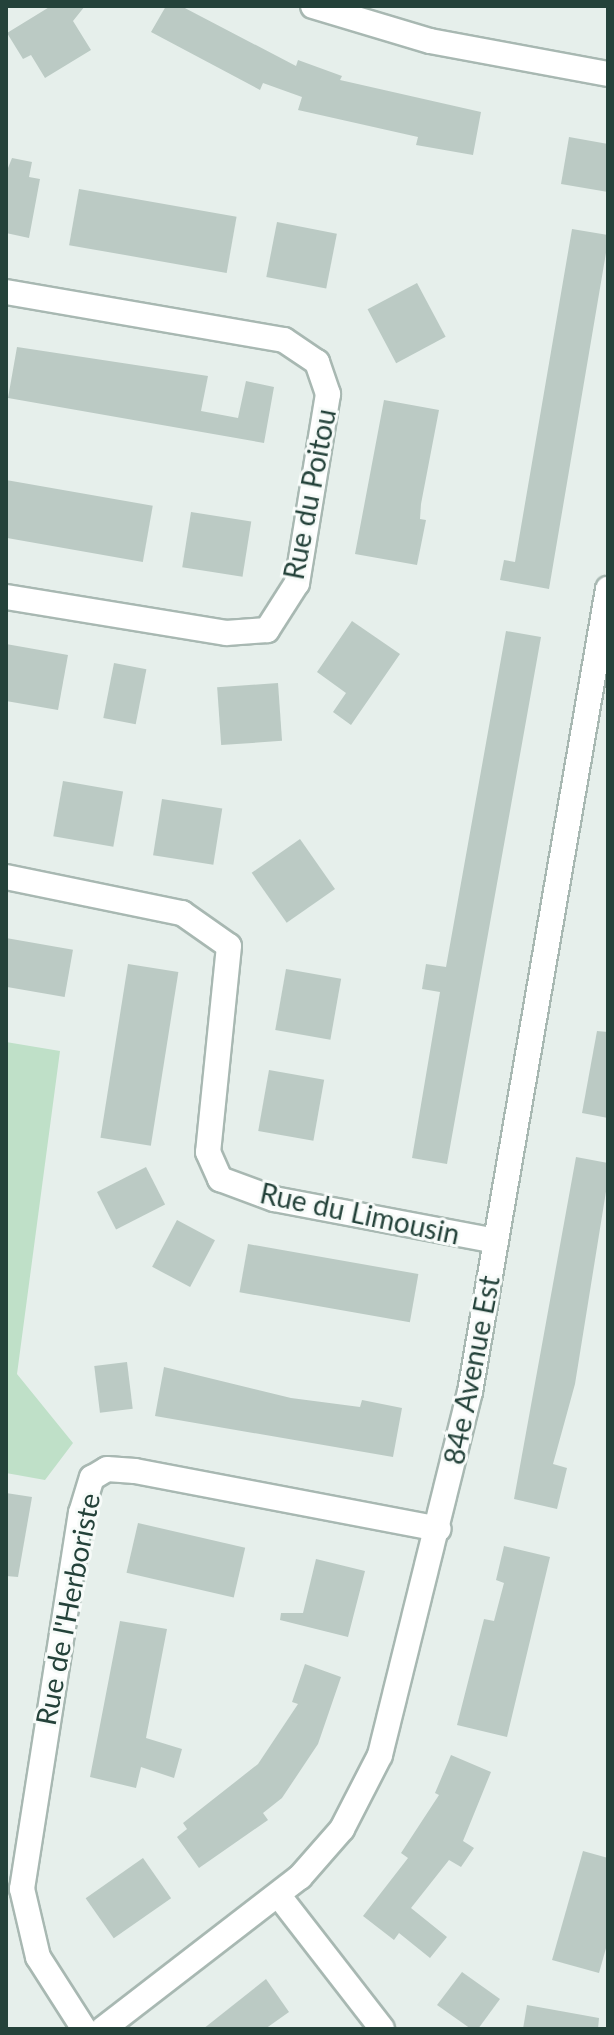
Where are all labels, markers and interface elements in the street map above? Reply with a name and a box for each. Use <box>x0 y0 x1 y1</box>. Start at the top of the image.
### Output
street label: Rue du Poitou <box>276 406 342 582</box>
street label: Rue du Limousin <box>257 1175 463 1251</box>
street label: 84e Avenue Est <box>436 1272 506 1468</box>
street label: Rue de l'Herboriste <box>28 1490 106 1728</box>

